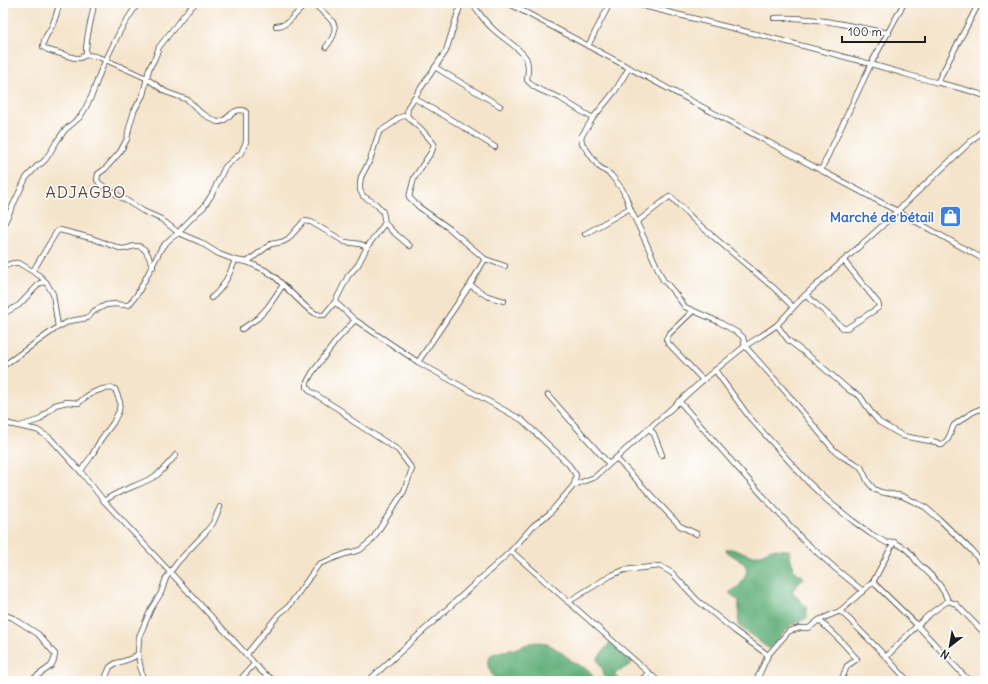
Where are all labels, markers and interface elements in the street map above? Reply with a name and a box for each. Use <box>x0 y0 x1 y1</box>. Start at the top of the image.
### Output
scale bar <box>842 18 925 44</box>
text: 100 m <box>848 24 882 39</box>
district label: ADJAGBO <box>46 182 126 202</box>
shop icon: Marché de bétail <box>937 204 963 230</box>
place label: Marché de bétail <box>830 208 934 226</box>
north arrow <box>930 626 970 666</box>
text: N <box>938 647 952 663</box>

